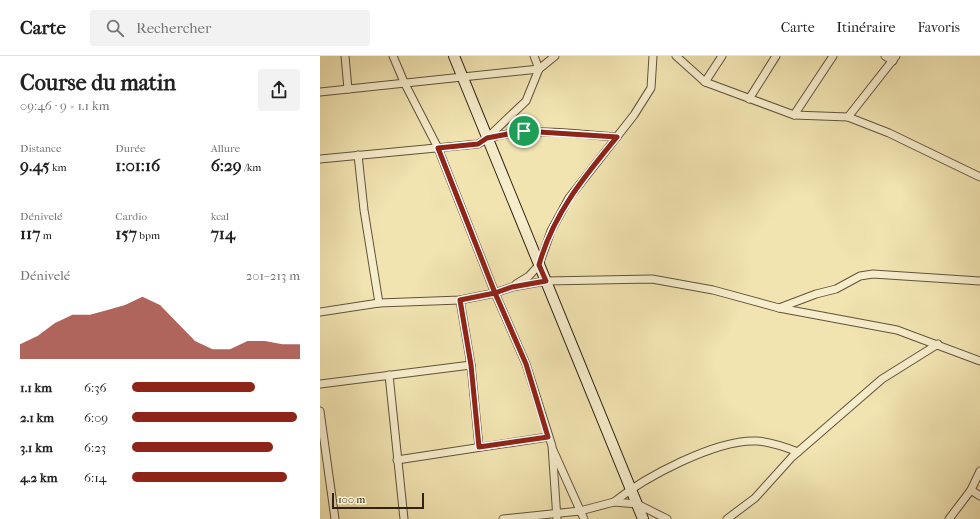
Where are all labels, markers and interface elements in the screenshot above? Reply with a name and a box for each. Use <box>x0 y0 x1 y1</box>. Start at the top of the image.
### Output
search box <box>90 10 370 46</box>
text: Carte <box>20 17 66 39</box>
icon: search <box>104 17 126 39</box>
text: Rechercher <box>136 19 211 37</box>
text: Carte <box>781 19 815 36</box>
text: Itinéraire <box>837 19 895 36</box>
text: Favoris <box>917 19 960 36</box>
button: share <box>258 69 300 111</box>
text: Course du matin <box>20 70 176 96</box>
text: 09:46 · 9 × 1.1 km <box>20 98 110 113</box>
pin <box>507 114 541 148</box>
icon: arrive <box>513 120 535 142</box>
text: Distance <box>20 142 61 155</box>
text: Durée <box>115 142 145 155</box>
text: Allure <box>211 142 240 155</box>
text: 9.45 <box>20 155 50 175</box>
text: 1:01:16 <box>115 155 160 175</box>
text: 6:29 <box>211 155 242 175</box>
text: km <box>50 161 67 174</box>
text: /km <box>242 161 262 174</box>
text: Dénivelé <box>20 210 62 223</box>
text: Cardio <box>115 210 147 223</box>
text: kcal <box>211 210 229 223</box>
text: 117 <box>20 223 40 243</box>
text: 157 <box>115 223 137 243</box>
text: 714 <box>211 223 235 243</box>
text: m <box>40 229 52 242</box>
text: bpm <box>137 229 160 242</box>
text: Dénivelé <box>20 268 70 283</box>
text: 201–213 m <box>246 268 300 283</box>
text: 1.1 km <box>20 380 52 395</box>
text: 6:36 <box>84 380 107 395</box>
text: 2.1 km <box>20 410 54 425</box>
text: 6:09 <box>84 410 108 425</box>
text: 3.1 km <box>20 440 53 455</box>
text: 6:23 <box>84 440 106 455</box>
text: 4.2 km <box>20 470 58 485</box>
text: 6:14 <box>84 470 107 485</box>
scale bar <box>332 491 424 510</box>
text: 100 m <box>338 493 366 506</box>

